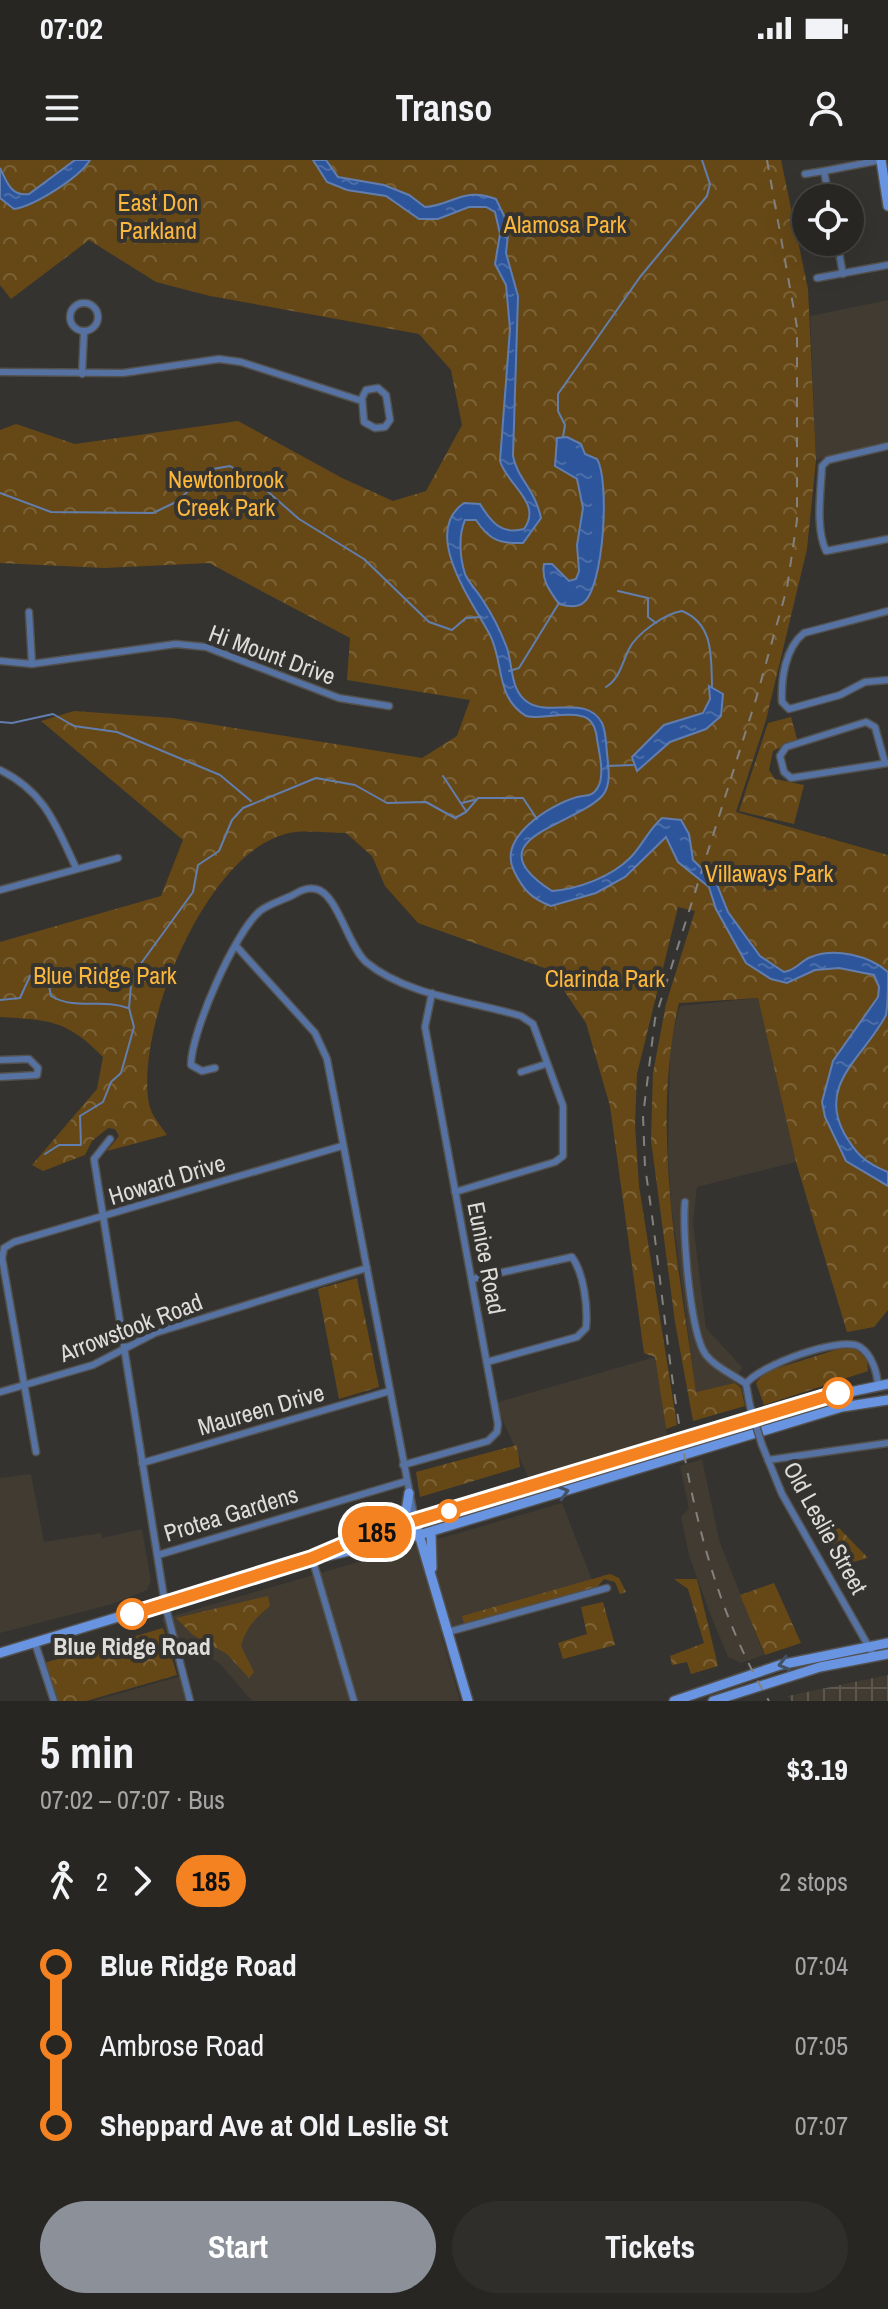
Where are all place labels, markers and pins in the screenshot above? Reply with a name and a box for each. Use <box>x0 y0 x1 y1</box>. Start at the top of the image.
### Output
unlabelled marker <box>823 1378 853 1408</box>
unlabelled marker <box>438 1500 460 1522</box>
marker: Blue Ridge Road <box>117 1599 147 1629</box>
place label: Blue Ridge Road <box>53 1630 211 1662</box>

